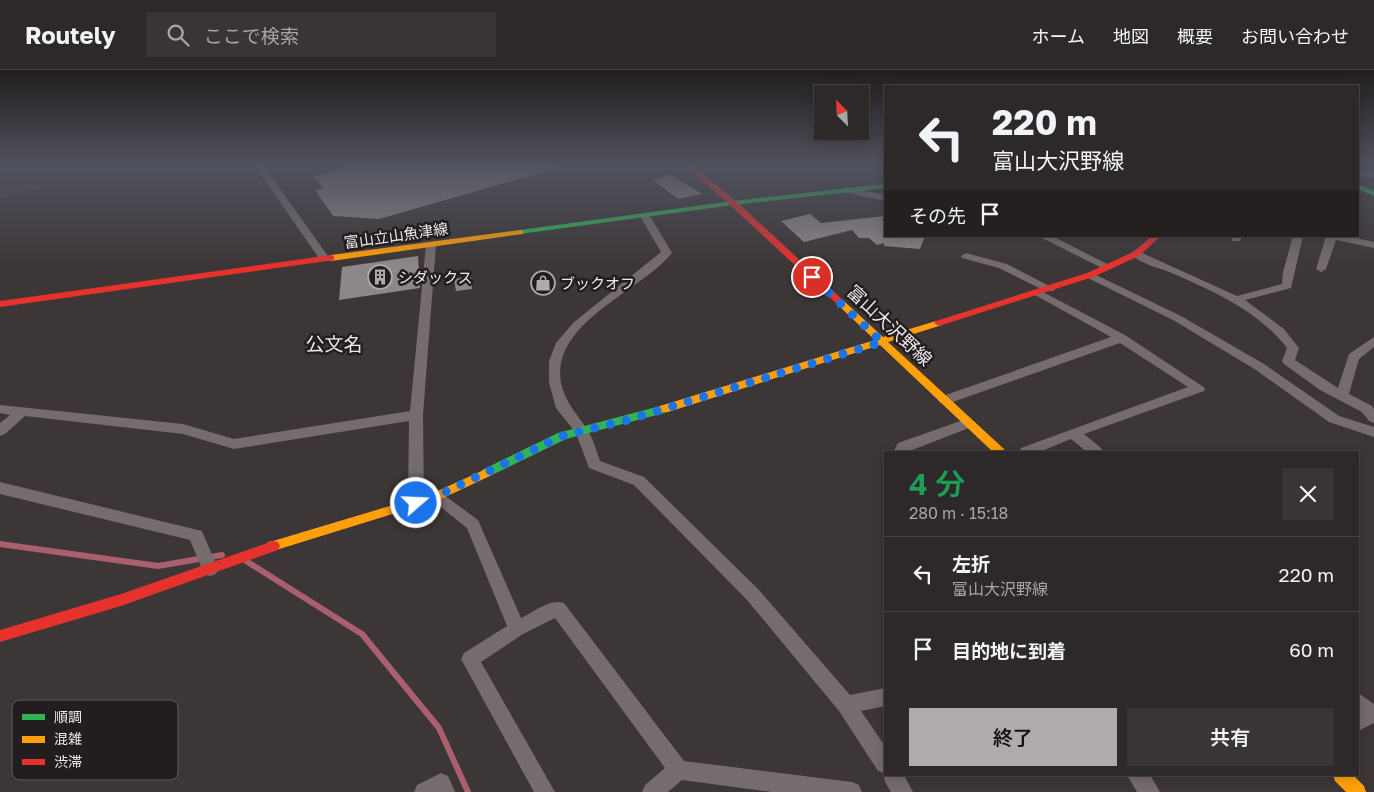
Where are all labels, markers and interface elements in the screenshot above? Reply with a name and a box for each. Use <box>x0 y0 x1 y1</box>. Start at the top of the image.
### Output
search box <box>146 12 496 57</box>
text: Routely <box>25 20 116 49</box>
icon: search <box>164 21 192 49</box>
text: ここで検索 <box>204 24 299 47</box>
text: ホーム <box>1032 25 1085 47</box>
text: 地図 <box>1113 25 1149 47</box>
text: 概要 <box>1177 25 1213 47</box>
text: お問い合わせ <box>1241 25 1349 47</box>
north arrow <box>814 85 869 140</box>
map controls <box>814 85 869 140</box>
text: 220 m <box>992 101 1097 143</box>
icon: left <box>909 105 974 170</box>
text: 富山大沢野線 <box>992 147 1124 174</box>
icon: arrive <box>976 200 1004 228</box>
text: その先 <box>909 204 966 227</box>
street label: 富山立山魚津線 <box>343 219 449 251</box>
pin <box>791 256 833 298</box>
icon: arrive <box>798 263 826 291</box>
building icon: シダックス <box>367 264 393 290</box>
place label: シダックス <box>398 268 473 286</box>
shop icon: ブックオフ <box>530 270 556 296</box>
place label: ブックオフ <box>560 274 635 292</box>
street label: 富山大沢野線 <box>843 280 937 370</box>
district label: 公文名 <box>305 332 363 355</box>
text: 4 分 <box>909 466 965 502</box>
button: close <box>1282 468 1334 520</box>
position arrow <box>389 476 441 528</box>
text: 280 m · 15:18 <box>909 503 1008 523</box>
text: 左折 <box>952 552 990 575</box>
icon: left <box>909 560 937 588</box>
text: 220 m <box>1279 563 1334 586</box>
text: 富山大沢野線 <box>952 579 1048 599</box>
icon: arrive <box>909 635 937 663</box>
text: 60 m <box>1289 638 1334 661</box>
text: 目的地に到着 <box>952 639 1066 662</box>
legend <box>12 700 178 780</box>
text: 順調 <box>54 708 82 725</box>
button: 終了 <box>909 708 1117 766</box>
button: 共有 <box>1127 708 1334 766</box>
text: 混雑 <box>54 730 82 747</box>
text: 渋滞 <box>54 753 82 770</box>

